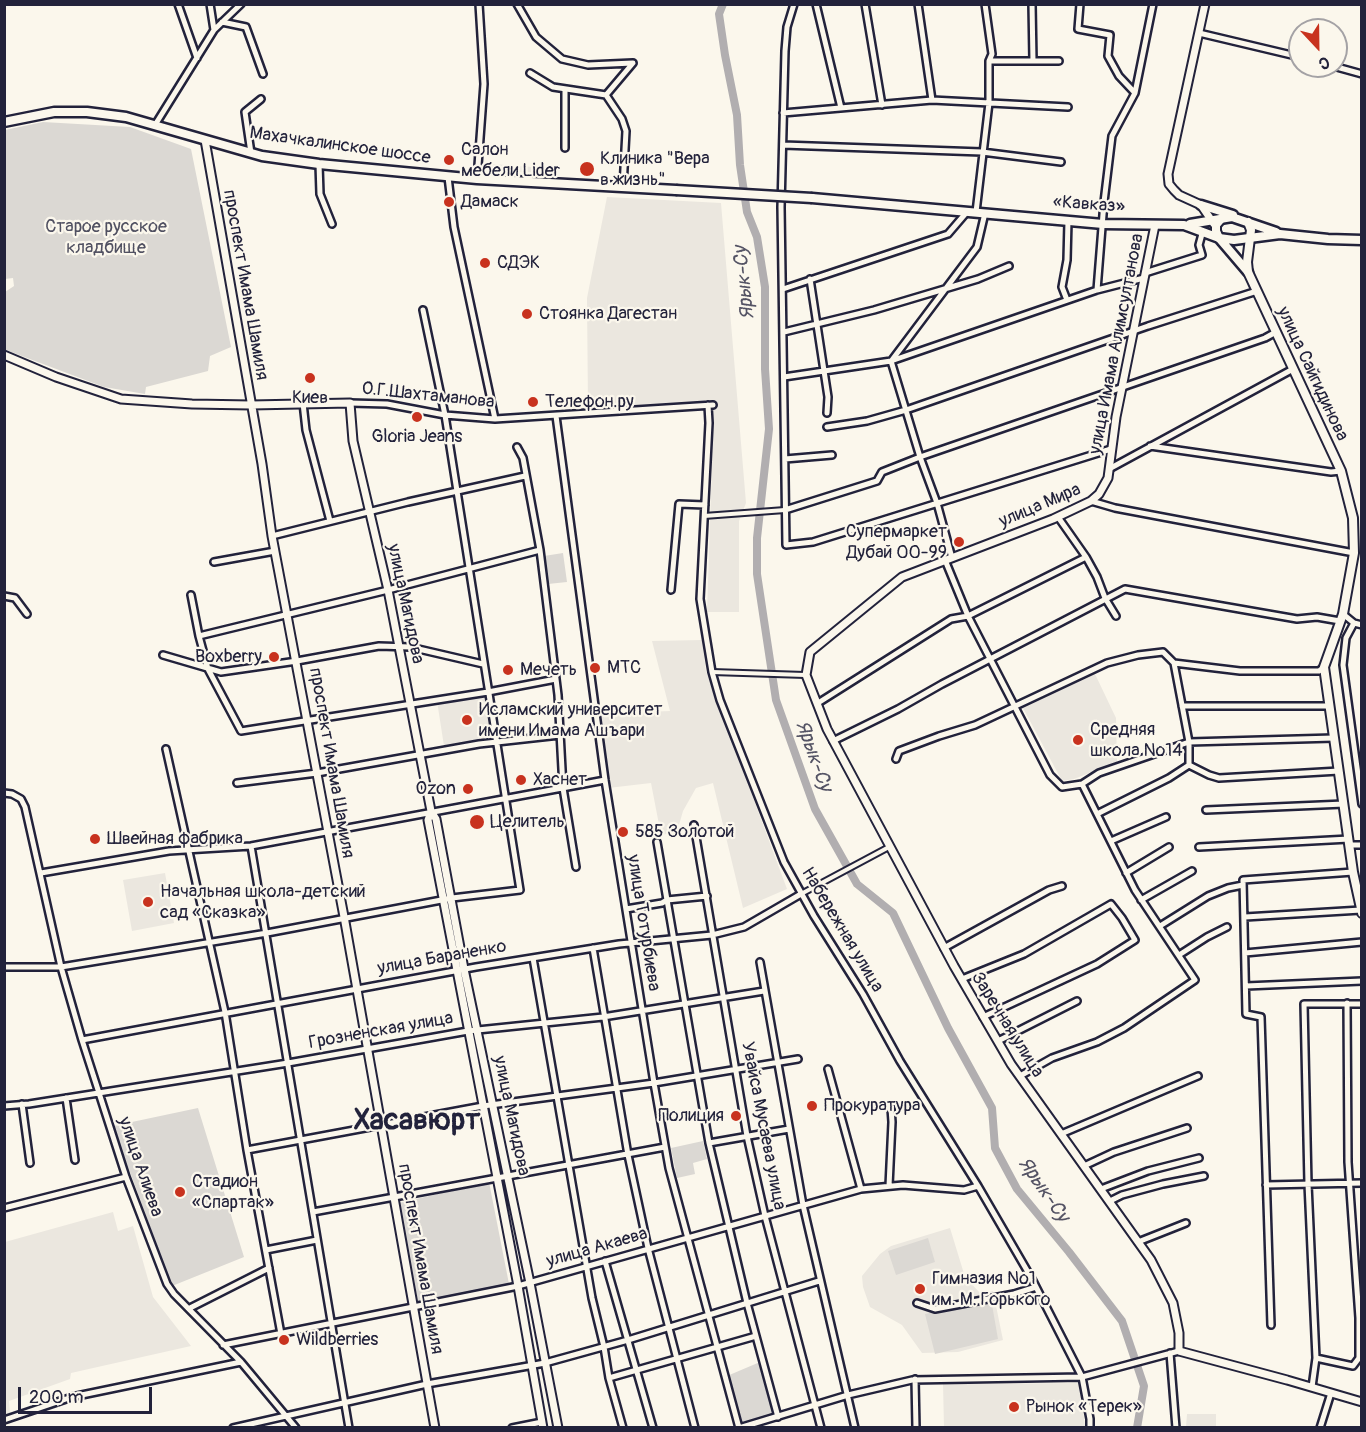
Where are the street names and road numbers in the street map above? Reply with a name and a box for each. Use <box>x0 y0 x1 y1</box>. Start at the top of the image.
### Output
street label: Махачкалинское шоссе <box>248 123 432 169</box>
street label: проспект Имама Шамиля <box>218 188 272 382</box>
street label: «Кавказ» <box>1052 192 1126 218</box>
street label: улица Имама Алимсултанова <box>1085 232 1149 456</box>
street label: улица Сайгидинова <box>1271 303 1353 445</box>
street label: О.Г.Шахтаманова <box>360 378 496 414</box>
street label: улица Мира <box>996 479 1084 533</box>
street label: улица Магидова <box>382 542 428 666</box>
street label: проспект Имама Шамиля <box>304 666 358 860</box>
street label: улица Тотурбиева <box>622 853 664 993</box>
street label: Набережная улица <box>796 864 888 996</box>
street label: улица Бараненко <box>376 936 508 980</box>
street label: Заречная улица <box>966 968 1048 1082</box>
street label: Грозненская улица <box>307 1008 455 1054</box>
street label: Увайса Мусаева улица <box>736 1040 790 1212</box>
street label: улица Магидова <box>488 1054 534 1178</box>
street label: улица Алиева <box>113 1114 167 1220</box>
street label: проспект Имама Шамиля <box>393 1162 447 1356</box>
street label: улица Акаева <box>544 1223 650 1273</box>

